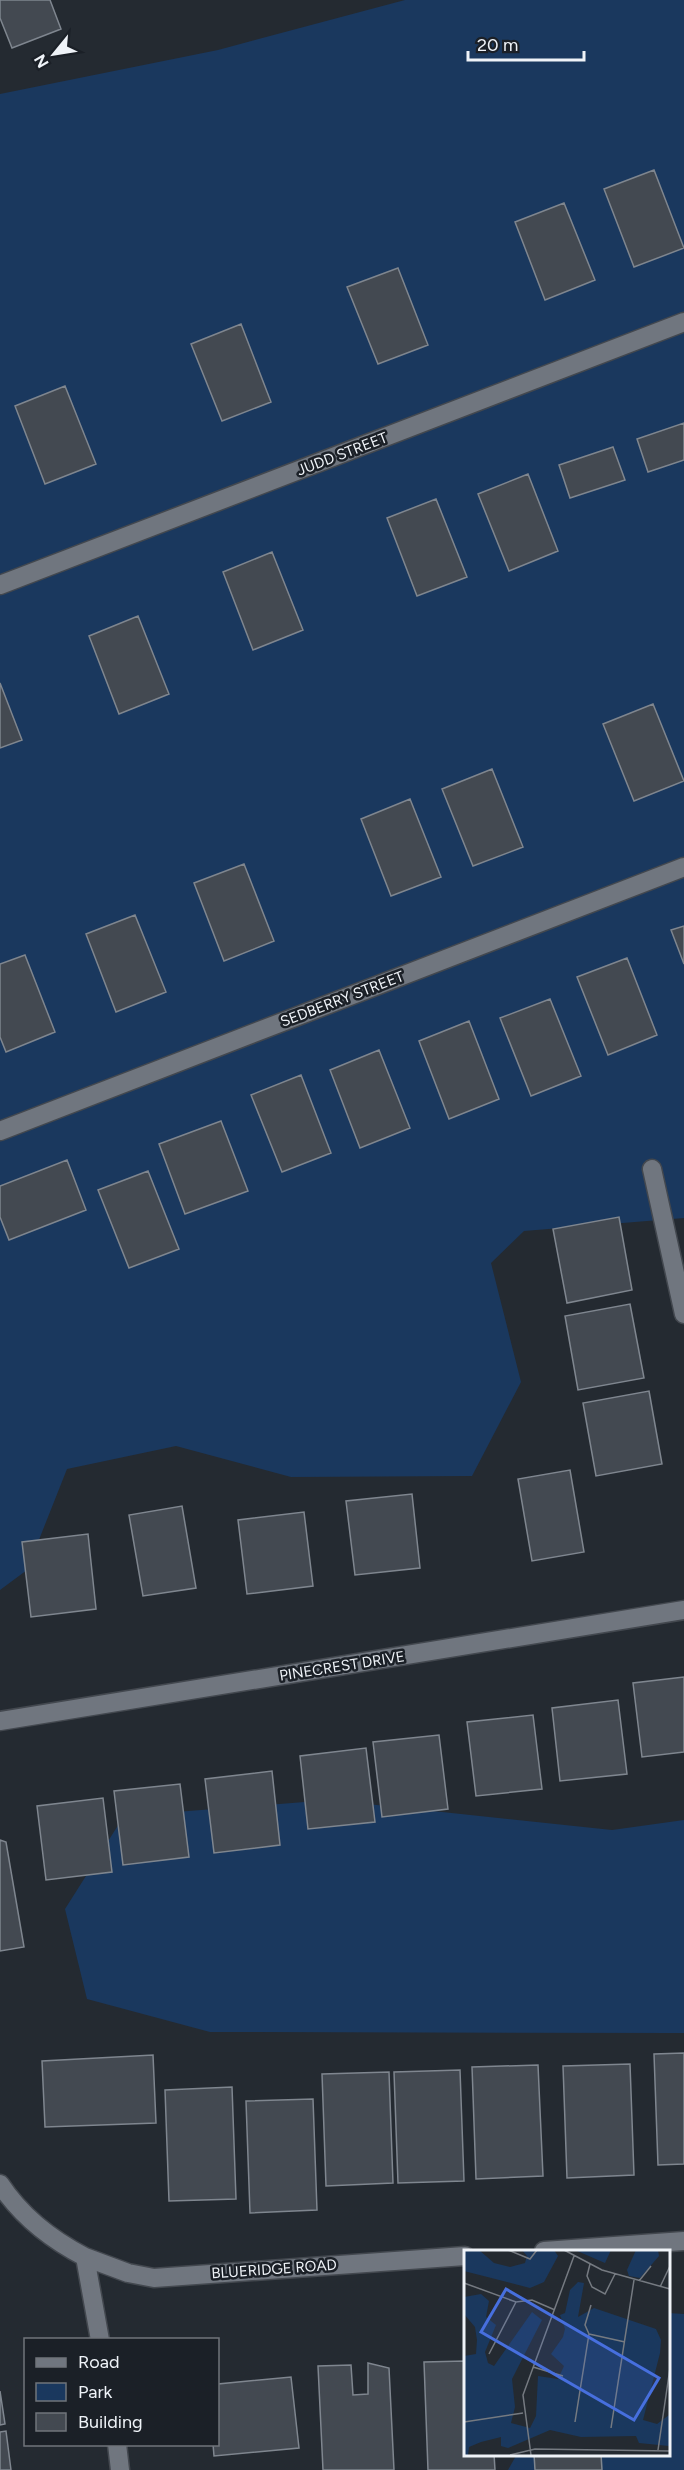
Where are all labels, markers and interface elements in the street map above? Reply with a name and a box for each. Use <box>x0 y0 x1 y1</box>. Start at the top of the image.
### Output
north arrow <box>24 24 84 84</box>
scale bar <box>468 24 584 62</box>
text: 20 m <box>477 34 518 56</box>
text: N <box>30 51 53 71</box>
street label: JUDD STREET <box>294 428 391 480</box>
street label: SEDBERRY STREET <box>278 967 407 1031</box>
street label: PINECREST DRIVE <box>278 1647 406 1685</box>
inset map <box>464 2250 669 2455</box>
street label: BLUERIDGE ROAD <box>211 2256 337 2282</box>
legend <box>24 2338 219 2446</box>
text: Road <box>78 2351 119 2373</box>
text: Park <box>78 2381 113 2403</box>
text: Building <box>78 2411 143 2433</box>

